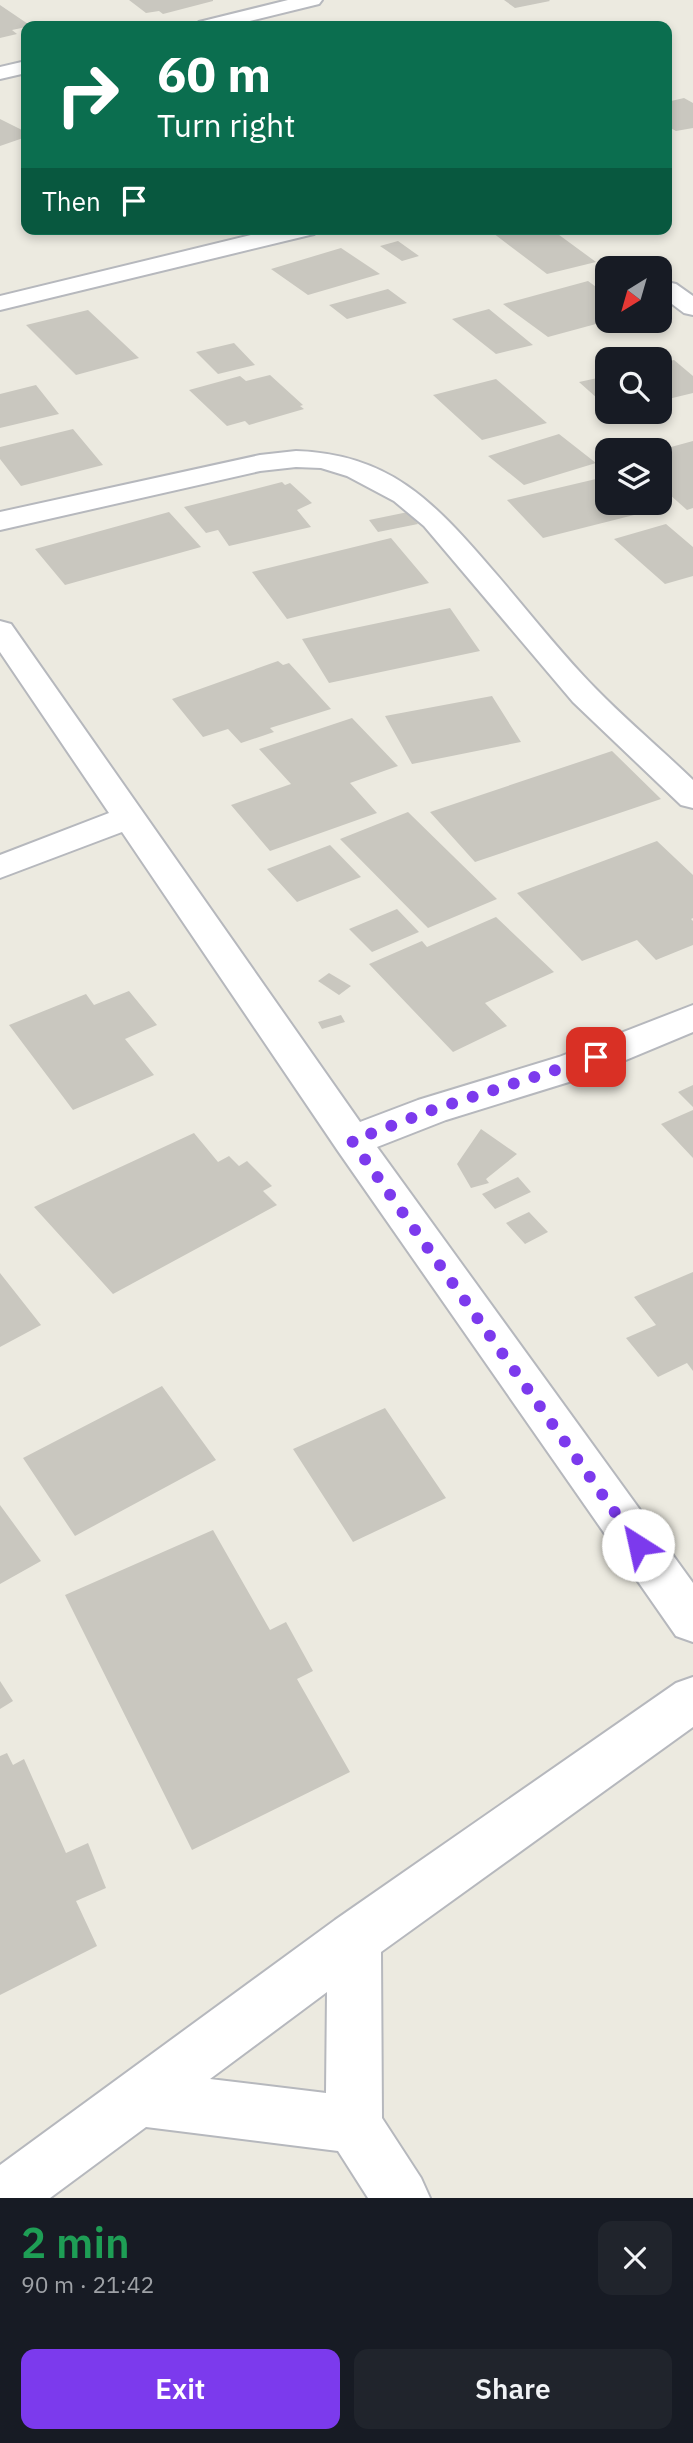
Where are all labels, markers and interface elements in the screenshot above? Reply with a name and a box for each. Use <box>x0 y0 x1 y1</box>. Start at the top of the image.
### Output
text: 60 m <box>157 42 271 105</box>
icon: right <box>42 49 133 140</box>
text: Turn right <box>157 104 295 146</box>
icon: arrive <box>115 182 153 220</box>
text: Then <box>42 184 101 218</box>
north arrow <box>595 256 672 332</box>
map controls <box>595 256 672 515</box>
button: search <box>595 347 672 424</box>
button: layers <box>595 438 672 515</box>
pin <box>566 1027 626 1087</box>
icon: arrive <box>577 1038 615 1076</box>
position arrow <box>601 1508 675 1582</box>
text: 2 min <box>21 2215 130 2270</box>
button: close <box>598 2221 672 2295</box>
text: 90 m · 21:42 <box>21 2269 154 2299</box>
button: Exit <box>21 2349 340 2429</box>
button: Share <box>354 2349 672 2429</box>

